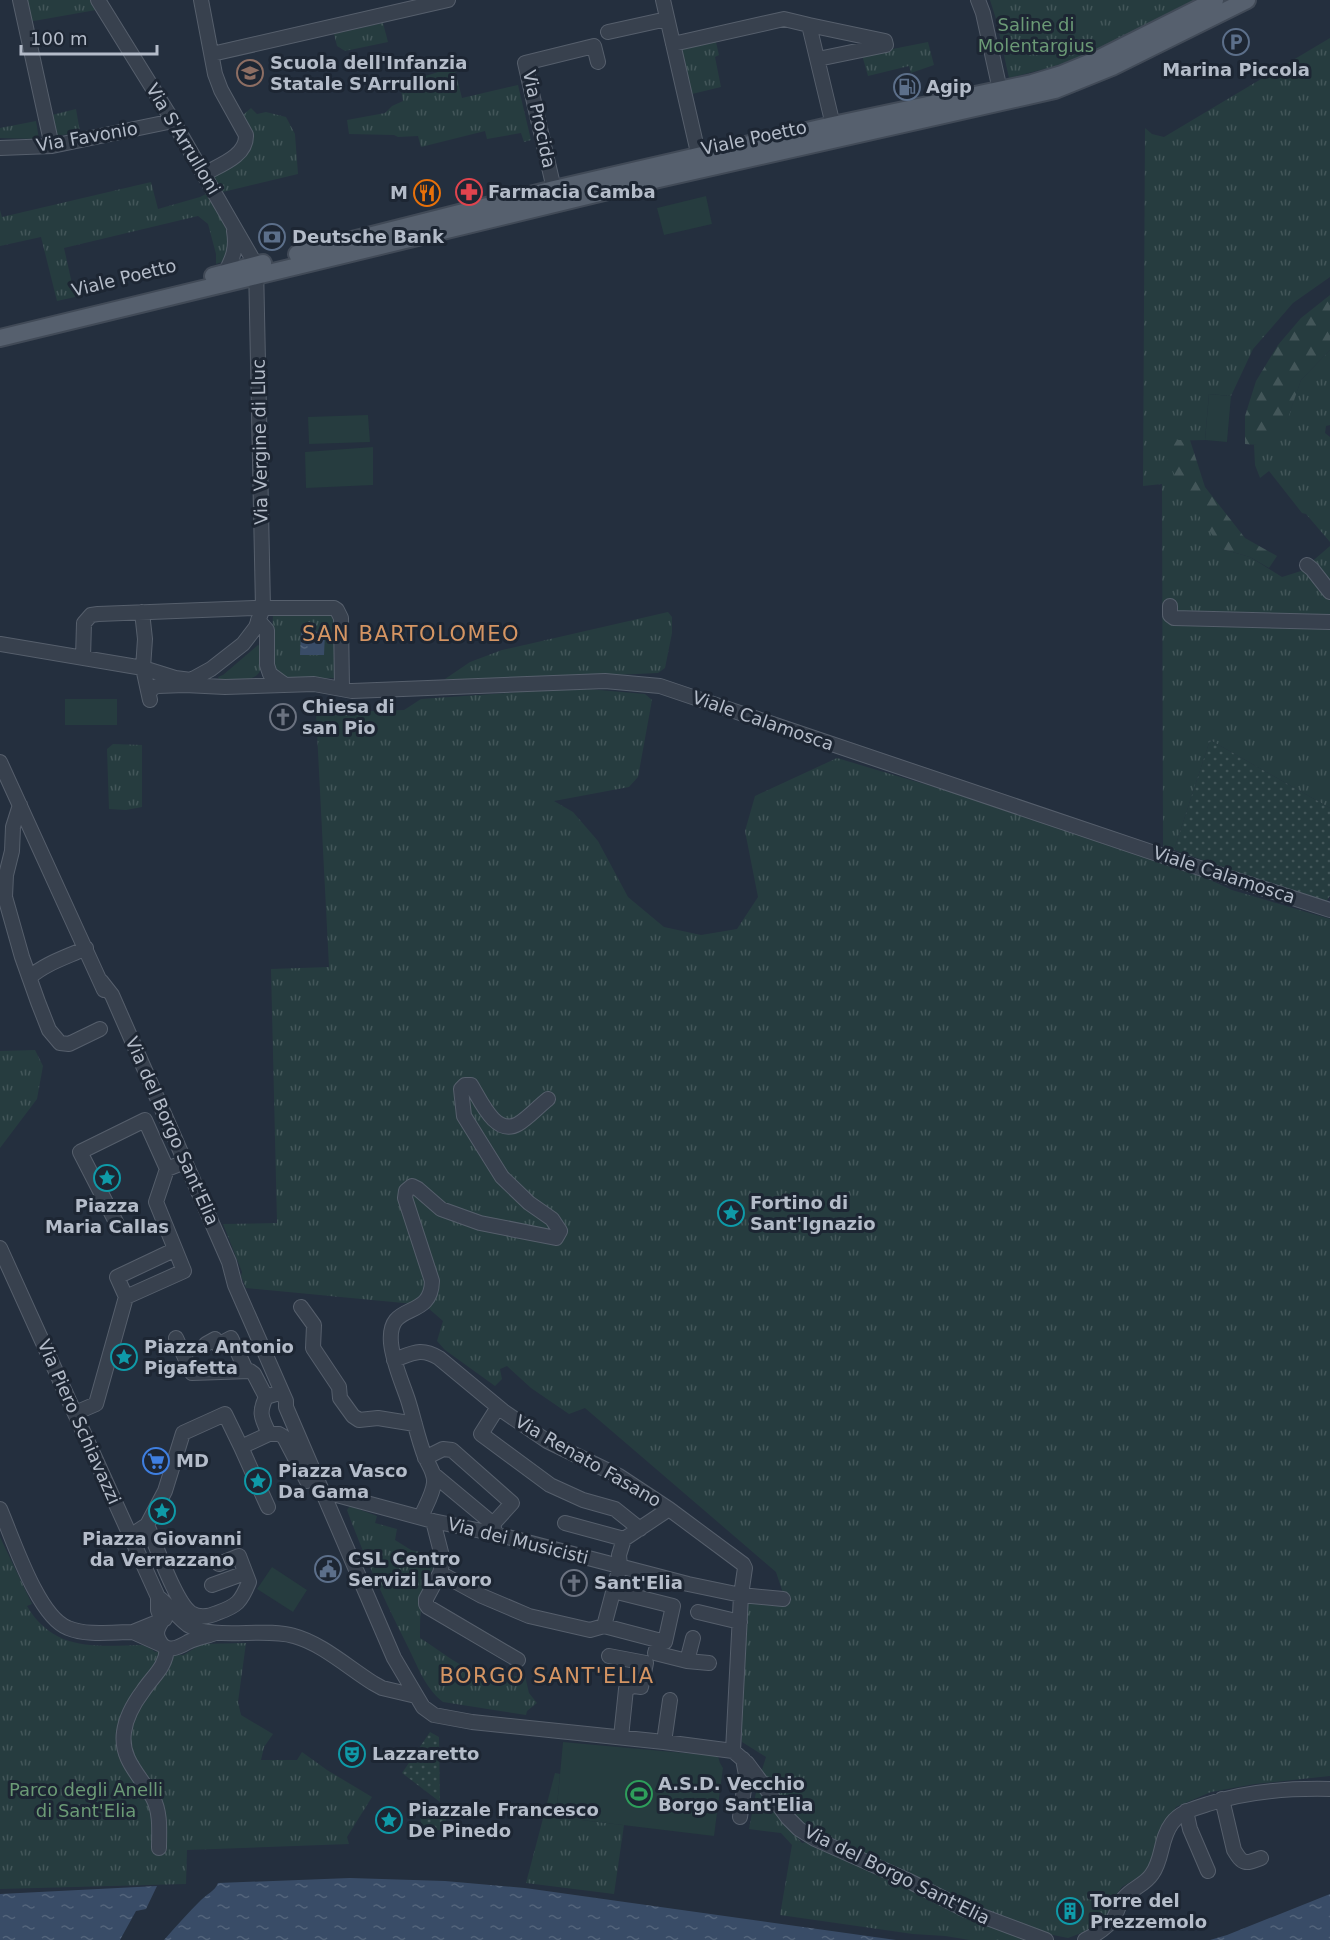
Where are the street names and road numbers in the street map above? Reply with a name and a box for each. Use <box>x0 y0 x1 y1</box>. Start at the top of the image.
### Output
street label: Via Procida <box>519 68 560 170</box>
street label: Via S'Arrulloni <box>142 79 225 198</box>
street label: Viale Poetto <box>699 116 809 159</box>
street label: Via Favonio <box>35 117 139 156</box>
street label: Viale Poetto <box>69 254 178 301</box>
street label: Via Vergine di Lluc <box>248 359 271 525</box>
street label: Viale Calamosca <box>690 686 837 755</box>
street label: Viale Calamosca <box>1150 842 1298 907</box>
street label: Via del Borgo Sant'Elia <box>121 1033 223 1228</box>
street label: Via Piero Schiavazzi <box>34 1336 125 1508</box>
street label: Via Renato Fasano <box>511 1410 665 1511</box>
street label: Via dei Musicisti <box>445 1513 591 1568</box>
street label: Via del Borgo Sant'Elia <box>801 1820 993 1929</box>

